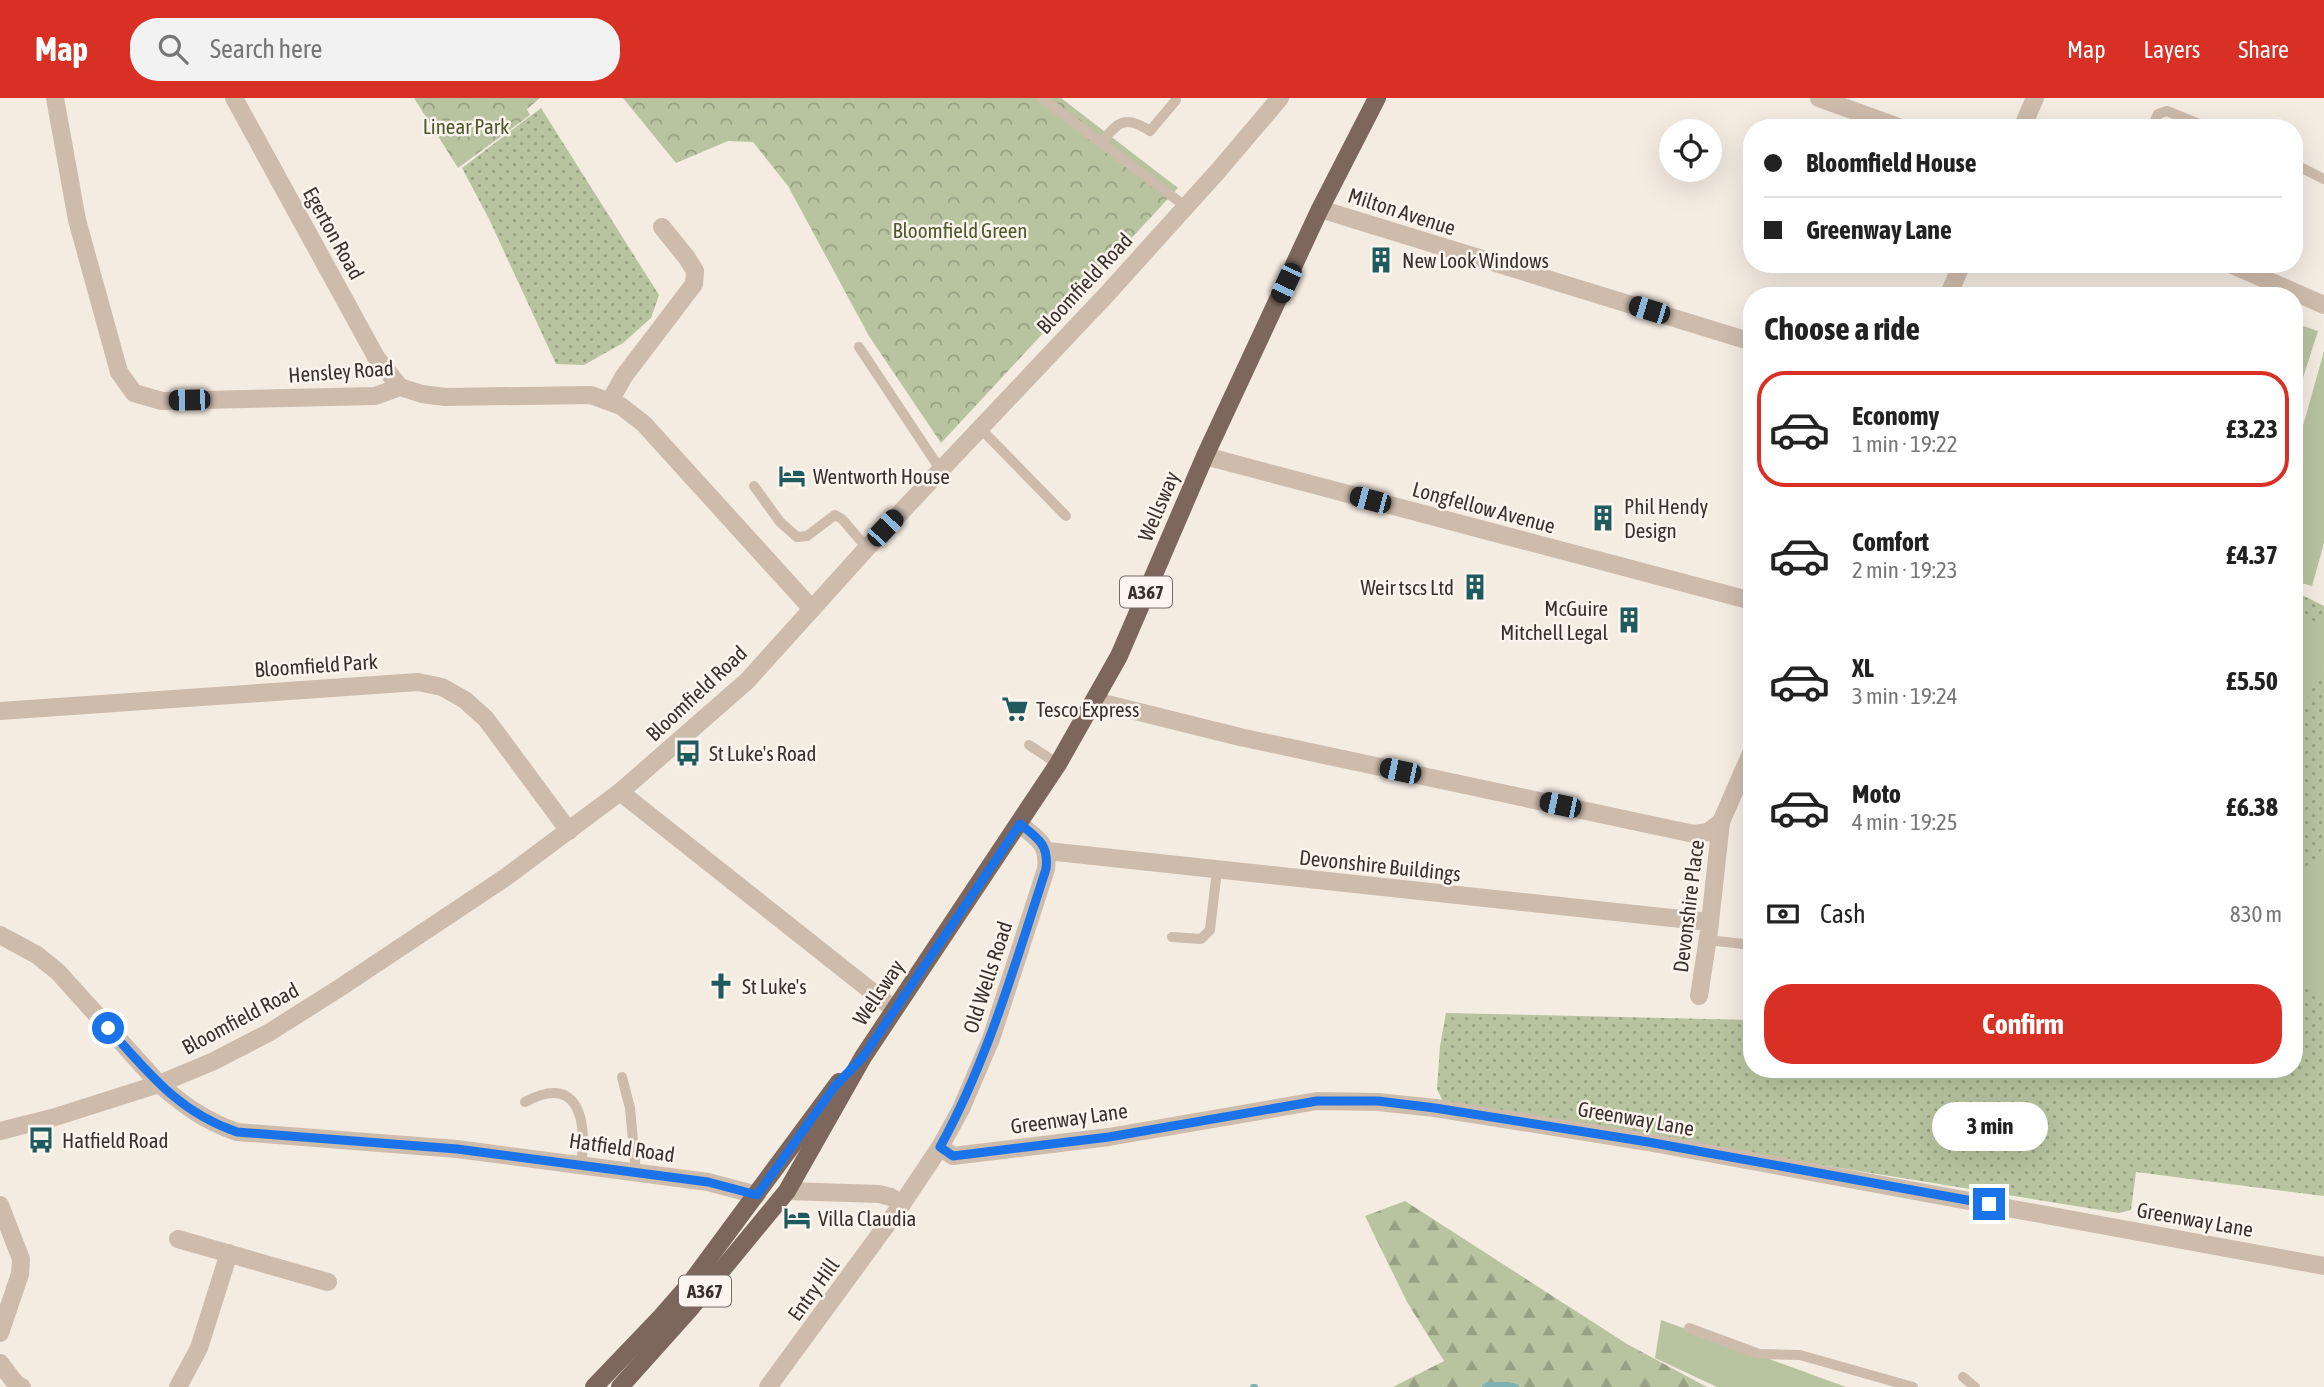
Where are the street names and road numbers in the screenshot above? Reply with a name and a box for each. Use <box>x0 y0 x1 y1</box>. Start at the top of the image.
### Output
street label: Milton Avenue <box>1345 182 1459 240</box>
street label: Egerton Road <box>299 183 369 283</box>
street label: Bloomfield Road <box>1031 228 1137 338</box>
street label: Hensley Road <box>287 355 395 387</box>
street label: Wellsway <box>1133 467 1184 544</box>
street label: Longfellow Avenue <box>1410 476 1558 538</box>
road number: A367 <box>1120 576 1172 607</box>
street label: Bloomfield Road <box>641 640 751 746</box>
street label: Bloomfield Park <box>254 649 378 681</box>
street label: Devonshire Place <box>1668 838 1708 974</box>
street label: Devonshire Buildings <box>1298 845 1462 885</box>
street label: Old Wells Road <box>958 918 1016 1036</box>
street label: Wellsway <box>848 955 909 1029</box>
street label: Bloomfield Road <box>178 977 302 1059</box>
street label: Greenway Lane <box>1576 1096 1696 1140</box>
street label: Greenway Lane <box>1009 1098 1129 1138</box>
street label: Hatfield Road <box>568 1128 676 1166</box>
street label: Greenway Lane <box>2135 1197 2255 1241</box>
street label: Entry Hill <box>782 1253 844 1325</box>
road number: A367 <box>679 1275 731 1306</box>

